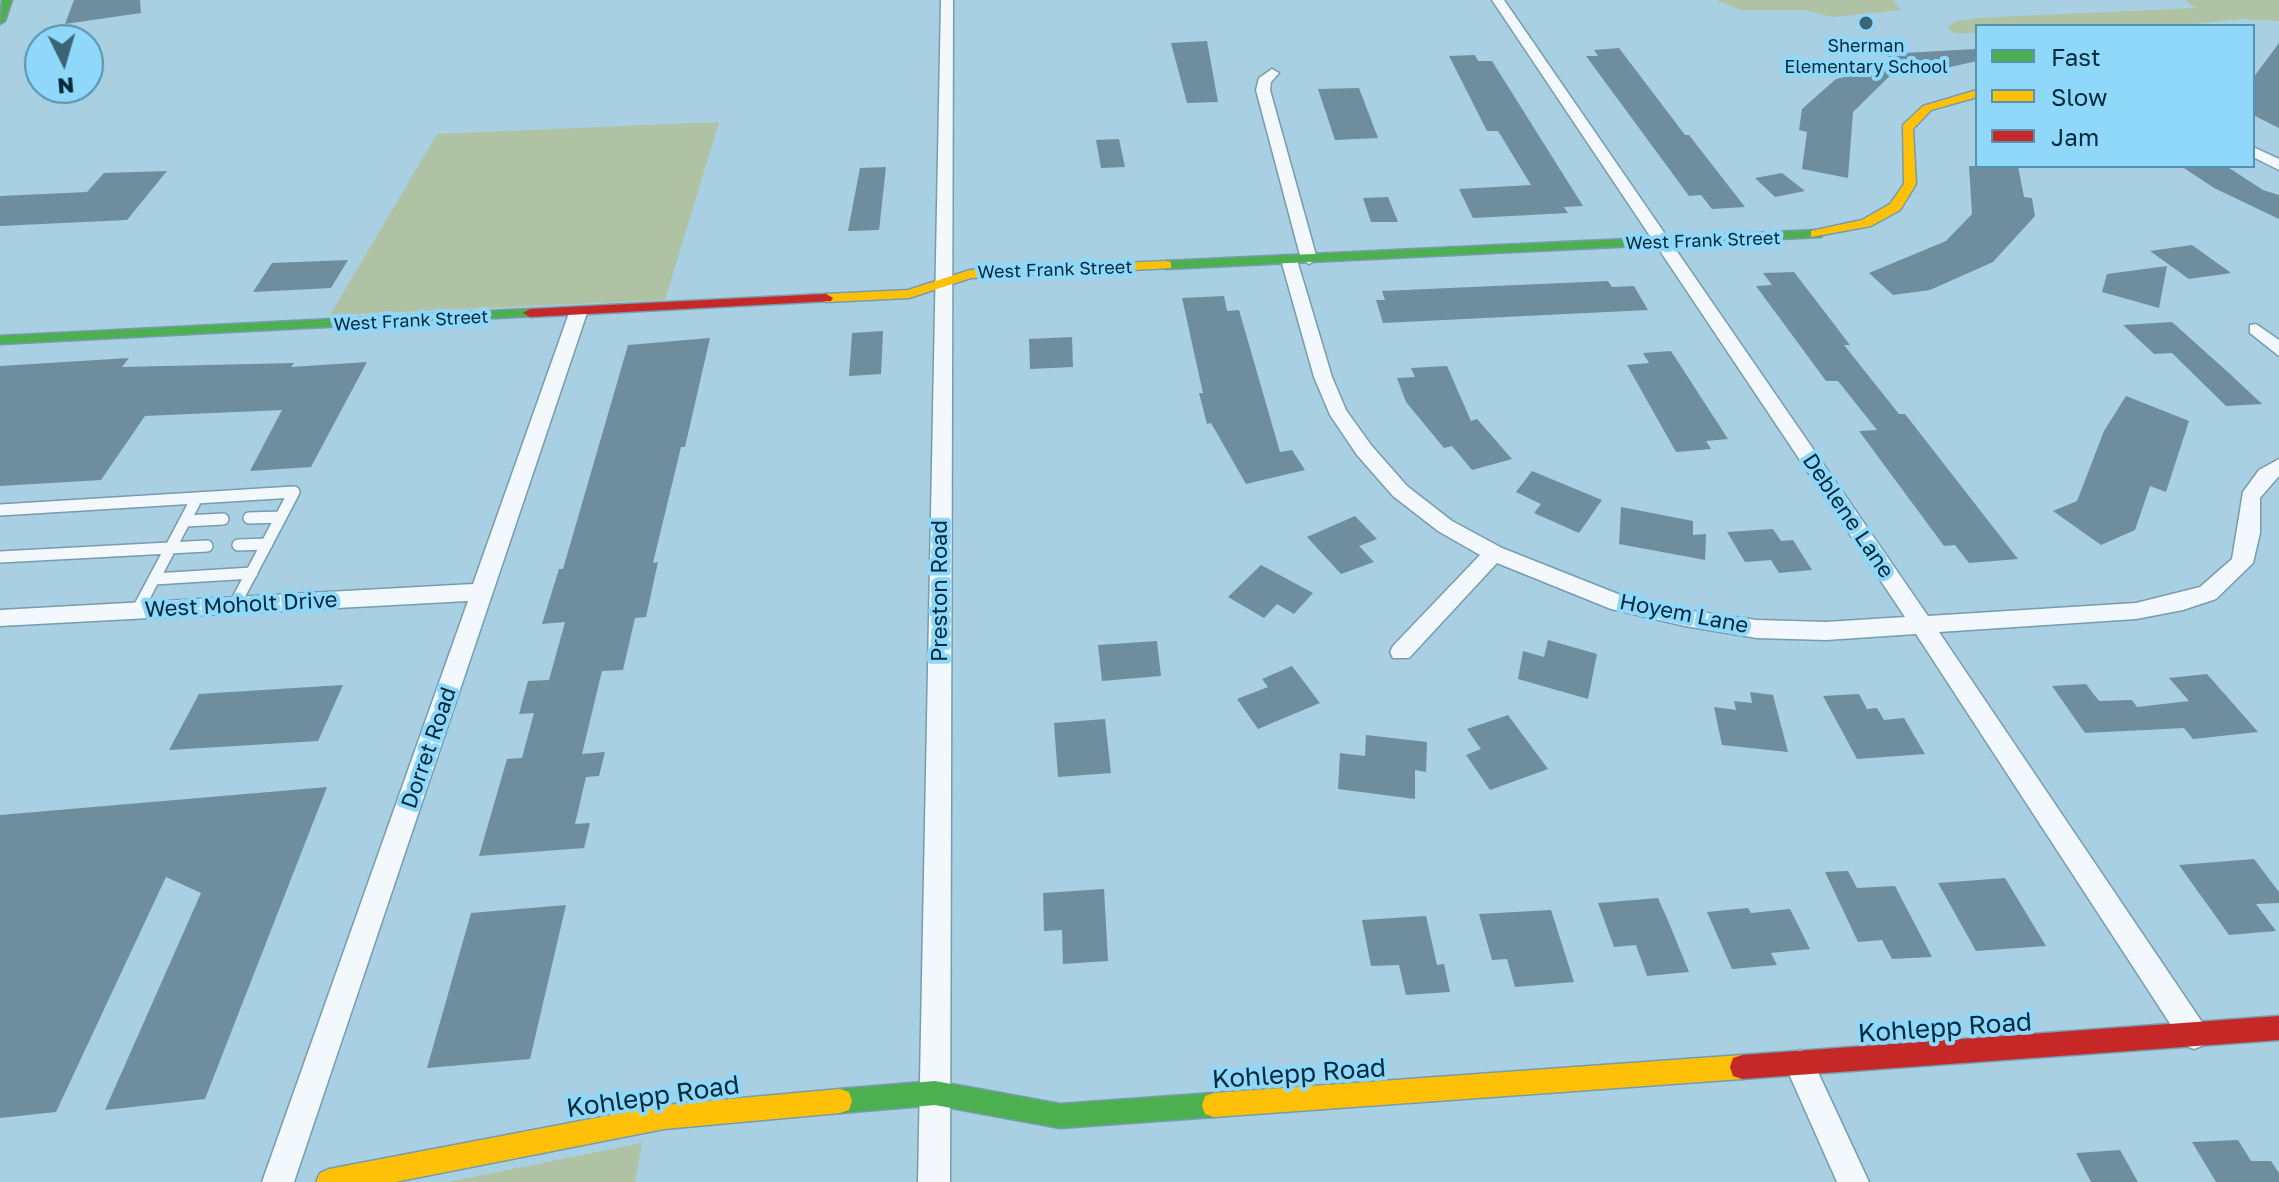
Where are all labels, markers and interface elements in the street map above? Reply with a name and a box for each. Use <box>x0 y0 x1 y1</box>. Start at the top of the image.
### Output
marker: Sherman Elementary School <box>1857 14 1875 32</box>
north arrow <box>24 24 104 104</box>
legend <box>1975 24 2255 168</box>
place label: Sherman Elementary School <box>1784 35 1948 78</box>
text: Fast <box>2051 42 2101 71</box>
text: N <box>56 72 75 101</box>
text: Slow <box>2051 82 2107 111</box>
text: Jam <box>2051 122 2099 151</box>
street label: West Frank Street <box>1625 228 1781 254</box>
street label: West Frank Street <box>977 257 1133 283</box>
street label: West Frank Street <box>333 306 489 336</box>
street label: Deblene Lane <box>1797 449 1899 583</box>
street label: Preston Road <box>927 520 953 662</box>
street label: West Moholt Drive <box>144 587 338 623</box>
street label: Hoyem Lane <box>1617 589 1751 639</box>
street label: Dorret Road <box>396 684 462 812</box>
street label: Kohlepp Road <box>1857 1006 2033 1050</box>
street label: Kohlepp Road <box>1211 1052 1387 1096</box>
street label: Kohlepp Road <box>565 1069 741 1125</box>

